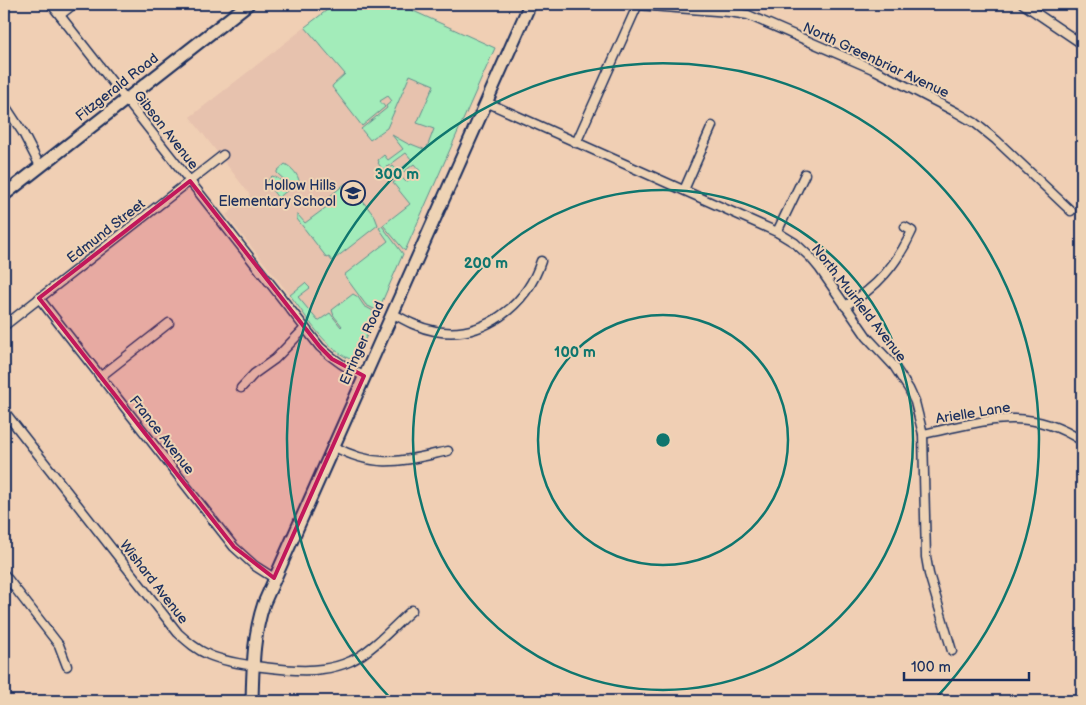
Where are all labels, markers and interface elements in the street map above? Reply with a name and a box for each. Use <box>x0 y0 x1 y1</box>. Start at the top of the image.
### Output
street label: North Greenbriar Avenue <box>800 19 952 101</box>
street label: Fitzgerald Road <box>72 49 162 125</box>
street label: Gibson Avenue <box>130 87 202 173</box>
text: 300 m <box>375 165 419 184</box>
place label: Hollow Hills Elementary School <box>219 177 336 210</box>
school or university icon: Hollow Hills Elementary School <box>340 180 366 206</box>
street label: Edmund Street <box>64 195 149 267</box>
street label: North Muirfield Avenue <box>808 241 910 365</box>
text: 200 m <box>464 254 508 273</box>
street label: Erringer Road <box>336 299 388 387</box>
text: 100 m <box>554 343 596 362</box>
street label: France Avenue <box>126 392 198 478</box>
street label: Arielle Lane <box>935 399 1011 427</box>
centre of rings <box>654 431 672 449</box>
street label: Wishard Avenue <box>116 537 192 627</box>
scale bar <box>904 650 1028 682</box>
text: 100 m <box>911 658 951 677</box>

